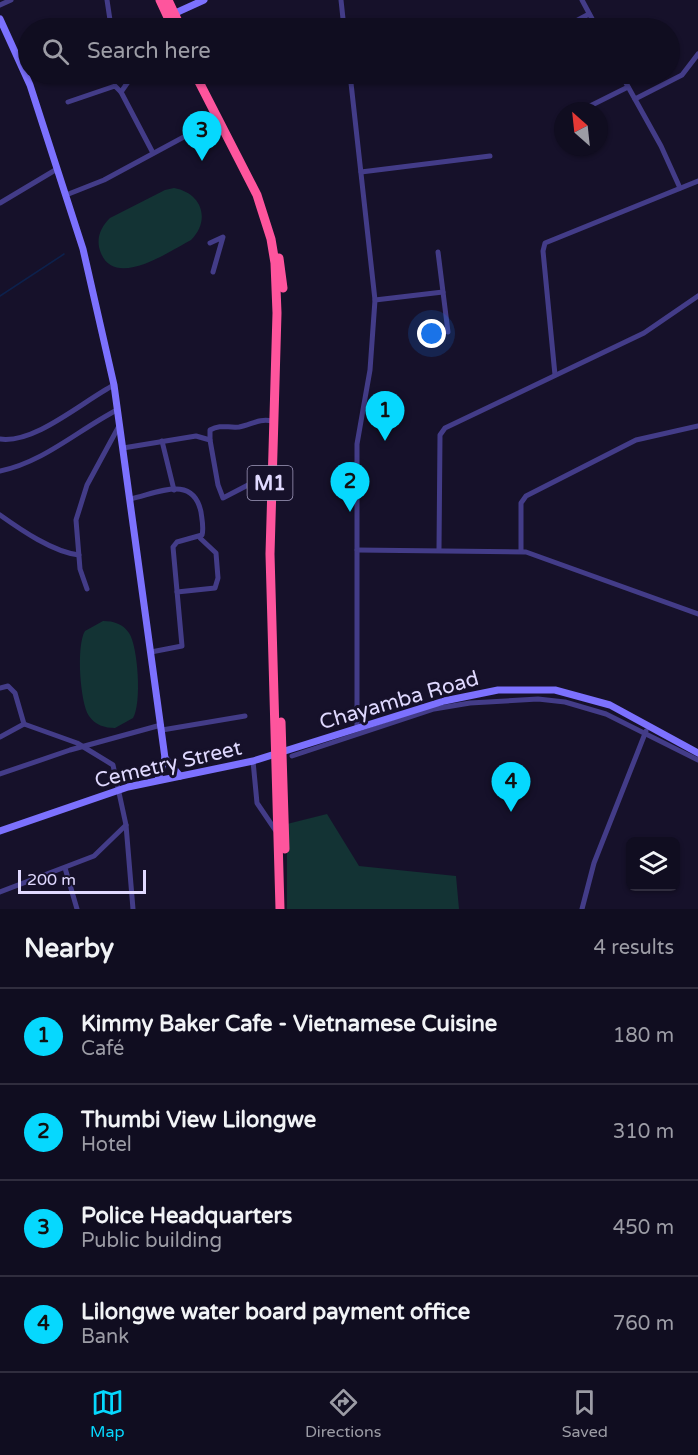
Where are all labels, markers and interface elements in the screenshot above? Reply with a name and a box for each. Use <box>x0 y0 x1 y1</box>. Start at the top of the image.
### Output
search box <box>18 18 680 84</box>
icon: search <box>39 35 72 68</box>
text: Search here <box>87 38 211 64</box>
north arrow <box>554 102 608 156</box>
pin: 3 <box>182 112 222 161</box>
your location <box>417 319 446 348</box>
pin: 1 <box>366 392 404 441</box>
pin: 2 <box>330 462 370 512</box>
road number: M1 <box>248 466 292 500</box>
street label: Chayamba Road <box>317 666 482 735</box>
street label: Cemetry Street <box>92 735 244 794</box>
pin: 4 <box>492 762 530 812</box>
map controls <box>626 837 680 891</box>
button: layers <box>626 837 680 891</box>
scale bar <box>18 867 146 894</box>
text: 200 m <box>27 870 76 890</box>
text: Nearby <box>24 933 114 964</box>
text: 4 results <box>594 936 674 960</box>
text: Kimmy Baker Cafe - Vietnamese Cuisine <box>81 1011 497 1037</box>
text: 1 <box>37 1024 50 1048</box>
text: 180 m <box>613 1024 674 1048</box>
text: Café <box>81 1037 124 1061</box>
text: Thumbi View Lilongwe <box>81 1107 316 1133</box>
text: 2 <box>37 1120 50 1144</box>
text: 310 m <box>613 1120 674 1144</box>
text: Hotel <box>81 1133 132 1157</box>
text: Police Headquarters <box>81 1203 292 1229</box>
text: 3 <box>37 1216 50 1240</box>
text: 450 m <box>613 1216 674 1240</box>
text: Public building <box>81 1229 222 1253</box>
text: Lilongwe water board payment office <box>81 1299 470 1325</box>
text: 4 <box>37 1312 50 1336</box>
text: 760 m <box>613 1312 674 1336</box>
text: Bank <box>81 1325 129 1349</box>
tab: Map <box>90 1386 125 1442</box>
tab: Directions <box>305 1386 381 1442</box>
tab: Saved <box>562 1386 608 1442</box>

